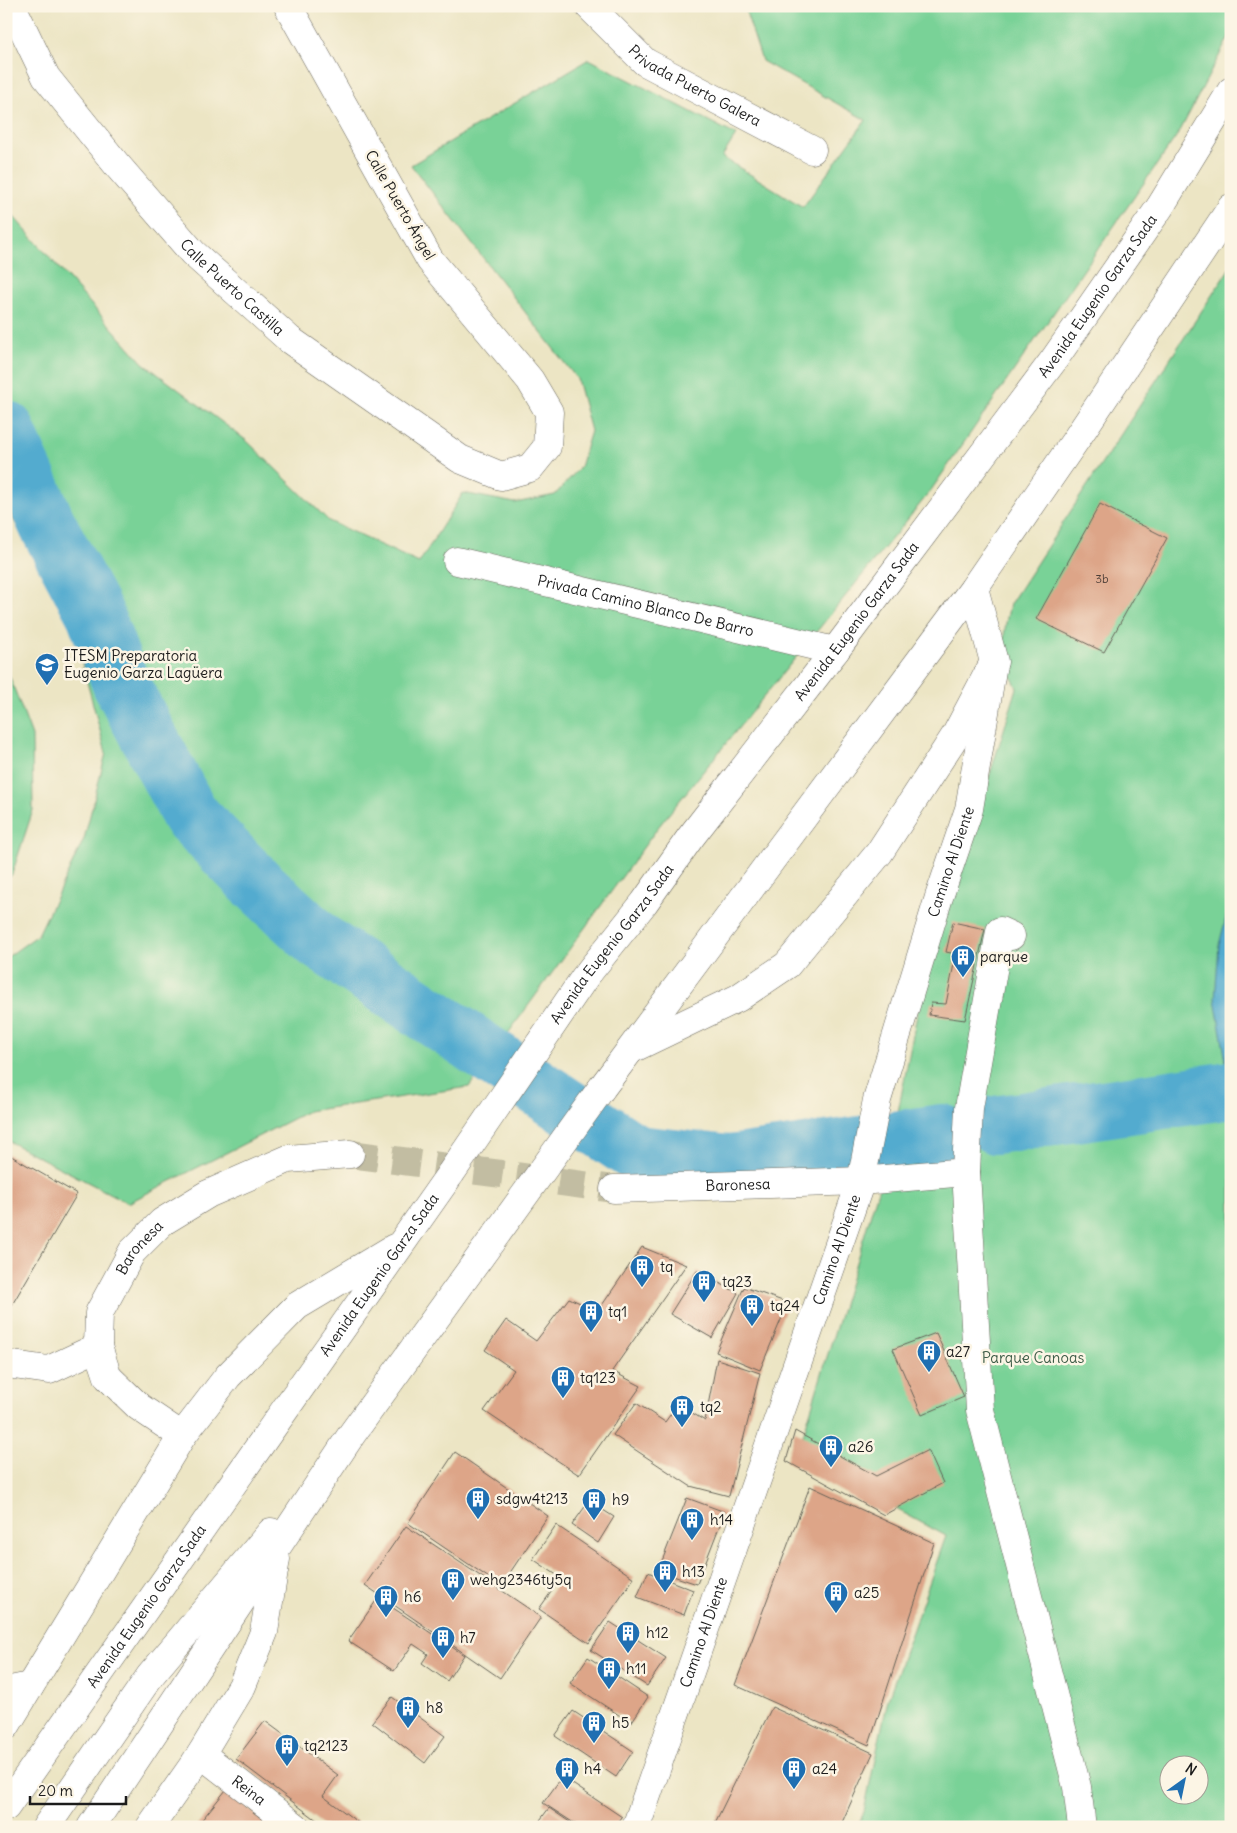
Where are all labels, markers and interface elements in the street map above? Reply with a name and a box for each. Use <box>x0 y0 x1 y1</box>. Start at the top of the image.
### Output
street label: Privada Puerto Galera <box>624 41 765 131</box>
street label: Calle Puerto Ángel <box>361 146 440 263</box>
street label: Avenida Eugenio Garza Sada <box>1034 210 1161 381</box>
street label: Calle Puerto Castilla <box>176 235 289 340</box>
street label: Avenida Eugenio Garza Sada <box>790 538 923 705</box>
street label: Privada Camino Blanco De Barro <box>536 570 756 640</box>
house number: 3b <box>1095 571 1109 586</box>
place label: ITESM Preparatoria Eugenio Garza Lagüera <box>64 646 223 682</box>
school or university icon: ITESM Preparatoria Eugenio Garza Lagüera <box>34 652 60 686</box>
street label: Camino Al Diente <box>923 804 978 920</box>
street label: Avenida Eugenio Garza Sada <box>546 860 678 1027</box>
building icon: parque <box>950 944 976 978</box>
place label: parque <box>980 947 1028 966</box>
street label: Baronesa <box>705 1174 771 1195</box>
street label: Avenida Eugenio Garza Sada <box>315 1189 443 1360</box>
street label: Camino Al Diente <box>808 1192 865 1308</box>
street label: Baronesa <box>112 1216 167 1278</box>
building icon: tq <box>629 1254 655 1288</box>
place label: tq <box>660 1257 673 1276</box>
building icon: tq23 <box>691 1269 717 1303</box>
place label: tq23 <box>722 1272 752 1291</box>
building icon: tq24 <box>739 1293 765 1327</box>
place label: tq24 <box>770 1296 800 1315</box>
building icon: tq1 <box>578 1299 604 1333</box>
place label: tq1 <box>608 1302 627 1321</box>
building icon: a27 <box>916 1339 942 1373</box>
place label: a27 <box>946 1342 970 1361</box>
park label: Parque Canoas <box>982 1348 1084 1367</box>
building icon: tq123 <box>550 1365 576 1399</box>
place label: tq123 <box>580 1368 616 1387</box>
building icon: tq2 <box>669 1394 695 1428</box>
place label: tq2 <box>700 1397 722 1416</box>
building icon: a26 <box>818 1434 844 1468</box>
place label: a26 <box>848 1437 873 1456</box>
building icon: sdgw4t213 <box>465 1486 491 1520</box>
building icon: h9 <box>581 1487 607 1521</box>
place label: sdgw4t213 <box>496 1489 568 1508</box>
place label: h9 <box>612 1490 629 1509</box>
building icon: h14 <box>679 1507 705 1541</box>
place label: h14 <box>710 1510 734 1529</box>
street label: Avenida Eugenio Garza Sada <box>83 1521 210 1691</box>
building icon: h13 <box>652 1559 678 1593</box>
place label: h13 <box>682 1562 705 1581</box>
building icon: wehg2346ty5q <box>440 1567 466 1601</box>
place label: wehg2346ty5q <box>470 1570 571 1589</box>
street label: Camino Al Diente <box>675 1574 731 1690</box>
building icon: a25 <box>823 1580 849 1614</box>
place label: a25 <box>854 1583 879 1602</box>
building icon: h6 <box>373 1584 399 1618</box>
place label: h6 <box>404 1587 421 1606</box>
building icon: h12 <box>615 1620 641 1654</box>
place label: h12 <box>646 1623 669 1642</box>
building icon: h7 <box>430 1625 456 1659</box>
place label: h7 <box>460 1628 476 1647</box>
building icon: h11 <box>596 1656 622 1690</box>
place label: h11 <box>626 1659 647 1678</box>
building icon: h8 <box>395 1695 421 1729</box>
place label: h8 <box>426 1698 443 1717</box>
building icon: h5 <box>581 1710 607 1744</box>
place label: h5 <box>612 1713 629 1732</box>
building icon: tq2123 <box>274 1733 300 1767</box>
place label: tq2123 <box>304 1736 348 1755</box>
building icon: h4 <box>554 1756 580 1790</box>
building icon: a24 <box>781 1756 807 1790</box>
north arrow <box>1160 1756 1210 1806</box>
place label: h4 <box>584 1759 602 1778</box>
place label: a24 <box>812 1759 838 1778</box>
text: N <box>1182 1759 1200 1779</box>
street label: Reina <box>228 1771 270 1810</box>
scale bar <box>30 1773 126 1805</box>
text: 20 m <box>38 1781 73 1800</box>

